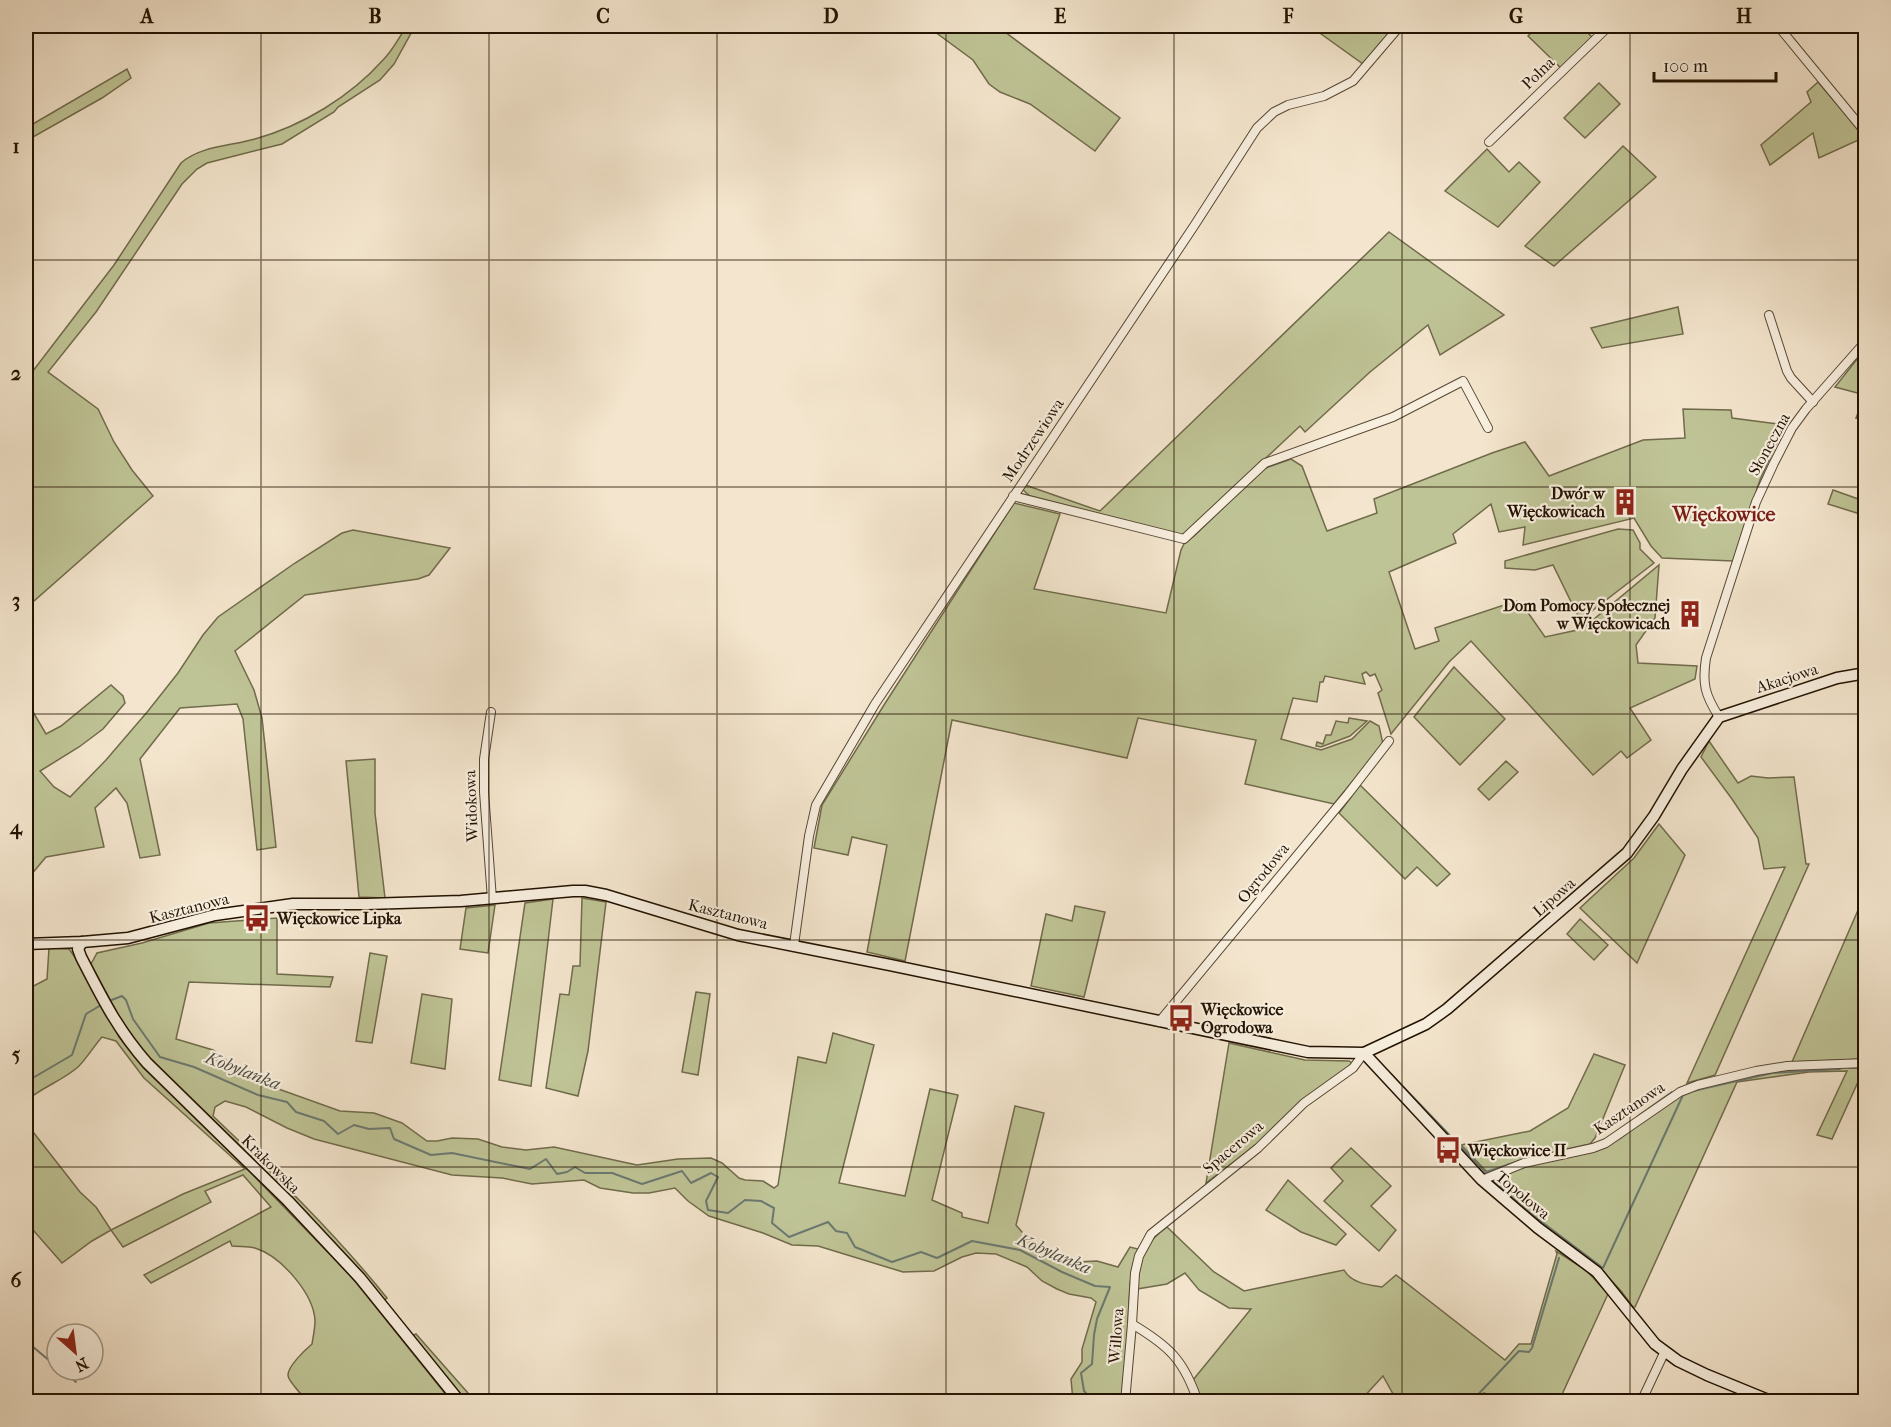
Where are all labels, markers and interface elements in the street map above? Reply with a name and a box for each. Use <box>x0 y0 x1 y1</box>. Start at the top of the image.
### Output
text: A <box>139 5 155 28</box>
text: B <box>368 5 382 28</box>
text: C <box>596 5 610 28</box>
text: D <box>823 5 839 28</box>
text: E <box>1054 5 1066 28</box>
text: F <box>1282 5 1294 28</box>
text: G <box>1509 5 1523 28</box>
text: H <box>1736 5 1752 28</box>
scale bar <box>1654 45 1776 83</box>
street label: Polna <box>1518 52 1559 93</box>
text: 100 m <box>1663 56 1708 77</box>
text: 1 <box>12 135 20 158</box>
text: 2 <box>11 362 21 385</box>
street label: Modrzewiowa <box>998 394 1068 485</box>
street label: Słoneczna <box>1744 409 1794 479</box>
place label: Dwór w Więckowicach <box>1506 484 1606 522</box>
building icon: Dwór w Więckowicach <box>1610 487 1640 517</box>
district label: Więckowice <box>1671 503 1776 527</box>
text: 3 <box>12 589 20 612</box>
place label: Dom Pomocy Społecznej w Więckowicach <box>1503 596 1671 634</box>
building icon: Dom Pomocy Społecznej w Więckowicach <box>1675 599 1705 629</box>
street label: Akacjowa <box>1753 659 1821 697</box>
street label: Widokowa <box>460 769 482 843</box>
text: 4 <box>9 816 23 840</box>
street label: Ogrodowa <box>1233 839 1293 907</box>
street label: Lipowa <box>1529 873 1580 921</box>
street label: Kasztanowa <box>147 889 231 927</box>
street label: Kasztanowa <box>686 895 770 933</box>
bus stop icon: Więckowice Lipka <box>242 903 272 933</box>
place label: Więckowice Lipka <box>276 909 402 929</box>
place label: Więckowice Ogrodowa <box>1200 1000 1284 1038</box>
bus stop icon: Więckowice Ogrodowa <box>1166 1003 1196 1033</box>
text: 5 <box>12 1043 21 1066</box>
water label: Kobylanka <box>201 1046 283 1095</box>
street label: Kasztanowa <box>1590 1077 1669 1139</box>
street label: Spacerowa <box>1199 1116 1267 1178</box>
street label: Krakowska <box>238 1131 305 1198</box>
bus stop icon: Więckowice II <box>1433 1135 1463 1165</box>
place label: Więckowice II <box>1467 1141 1567 1161</box>
street label: Topolowa <box>1492 1167 1555 1224</box>
water label: Kobylanka <box>1012 1228 1094 1279</box>
text: 6 <box>11 1269 23 1292</box>
street label: Willowa <box>1105 1307 1127 1366</box>
north arrow <box>45 1322 105 1382</box>
text: N <box>71 1354 92 1376</box>

